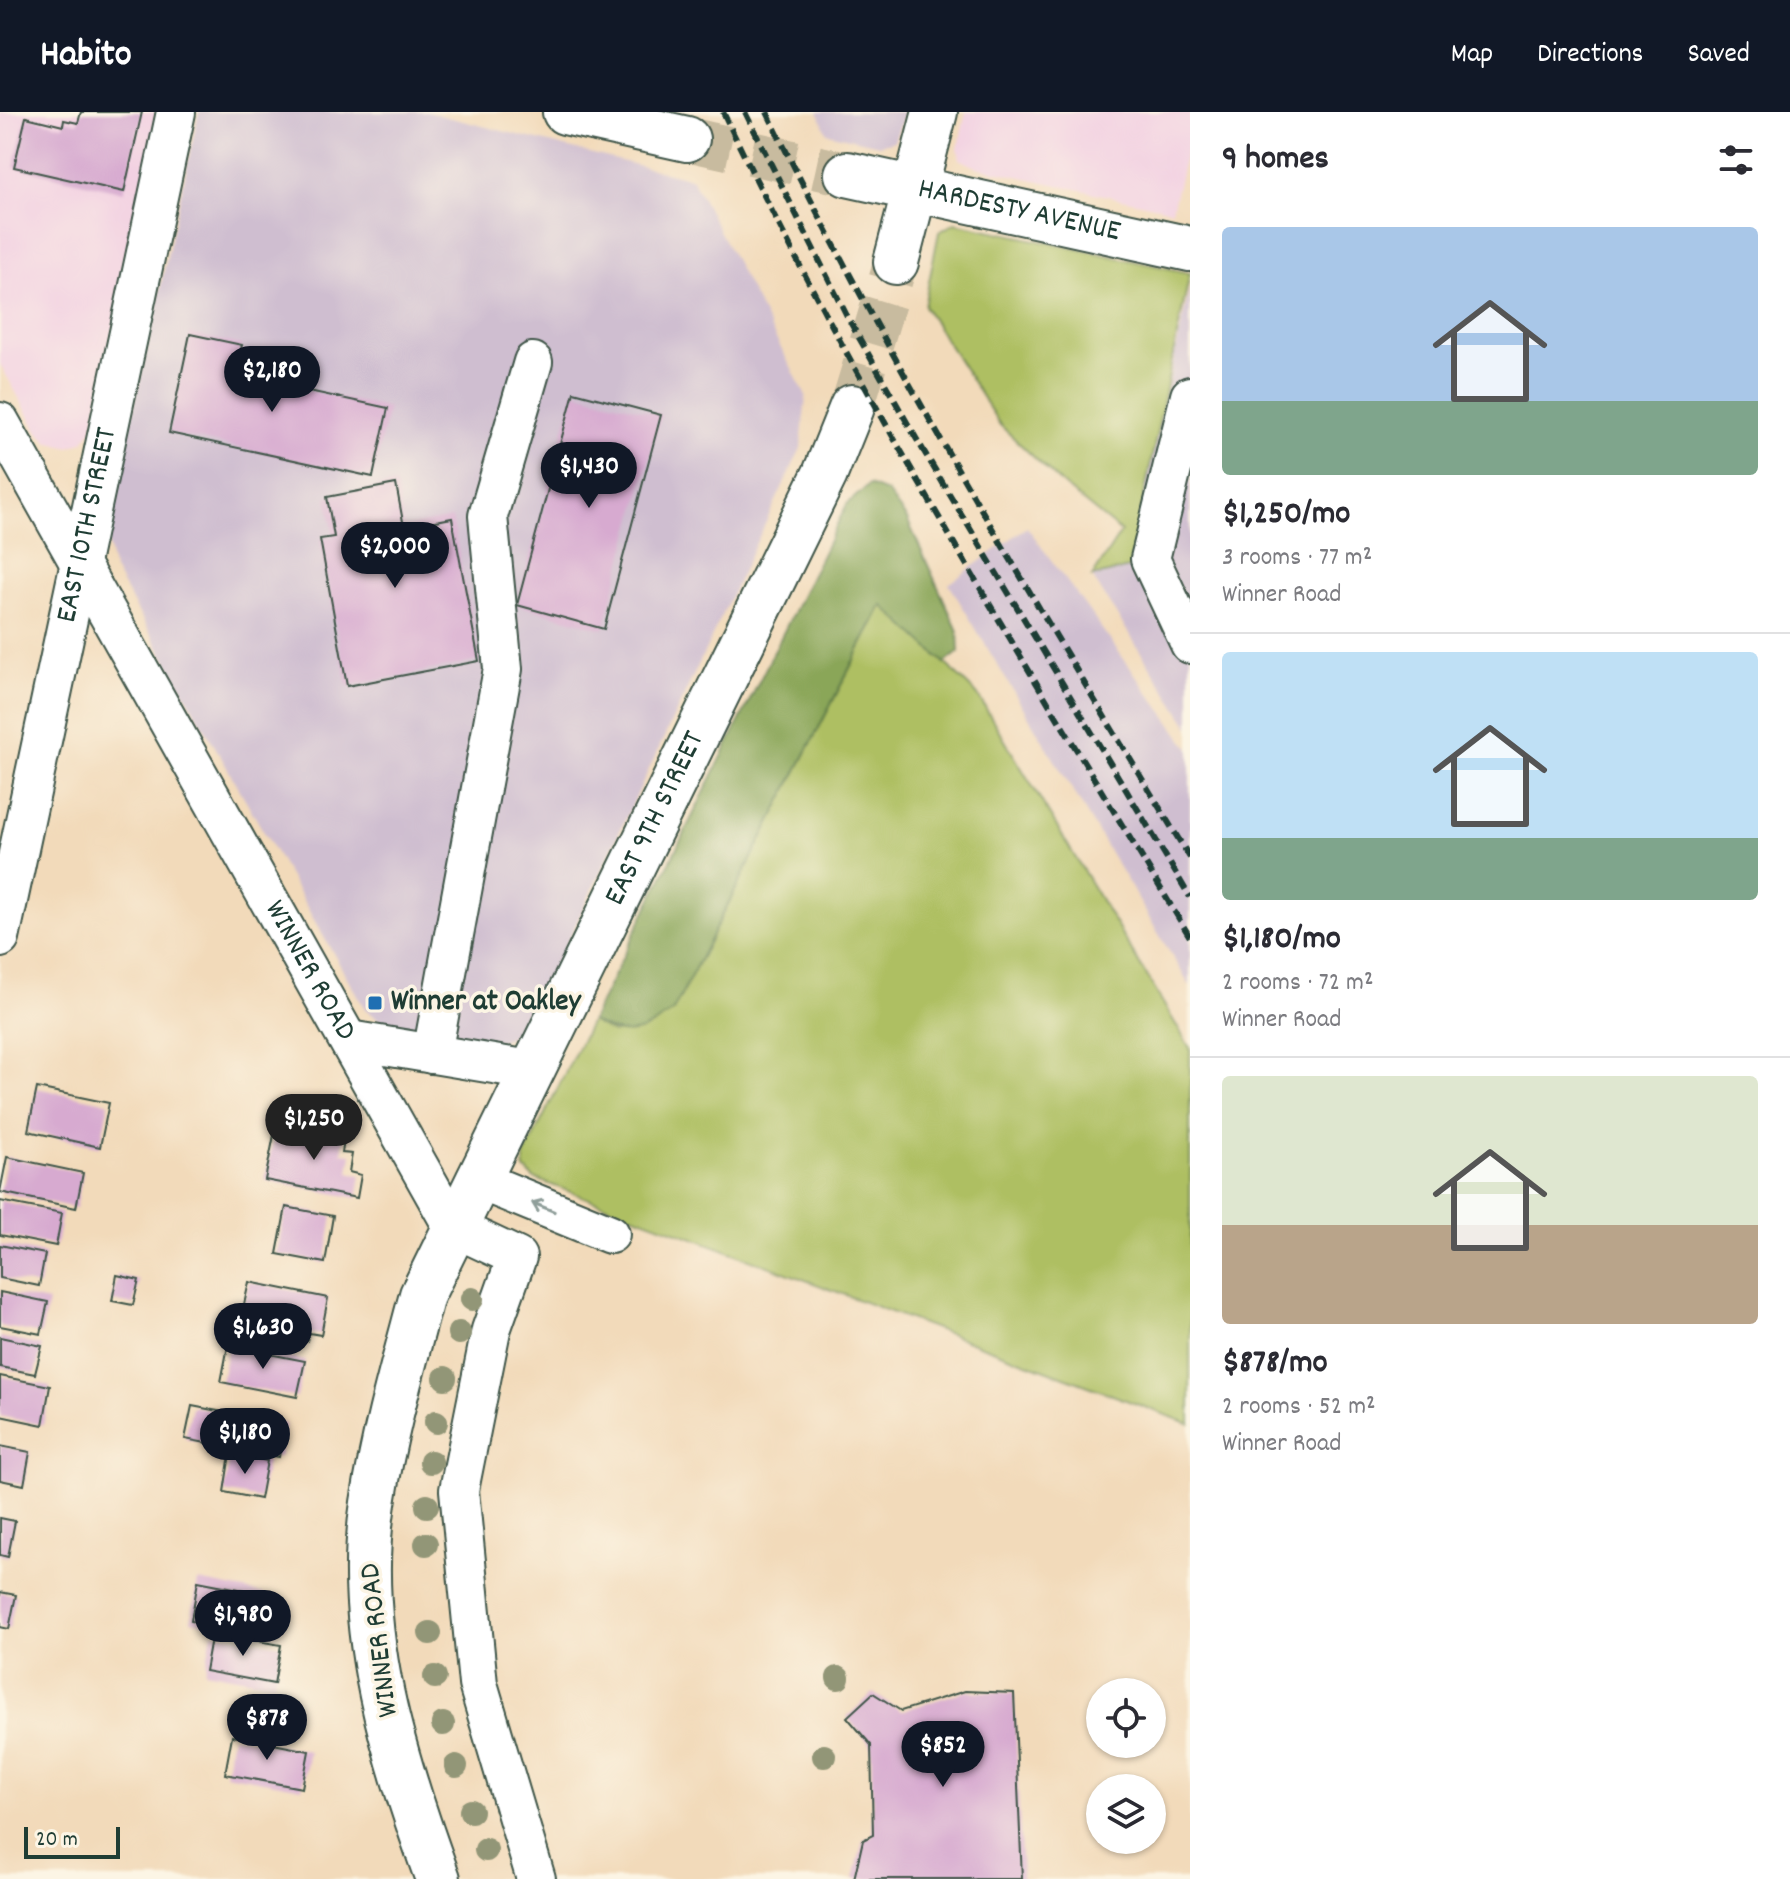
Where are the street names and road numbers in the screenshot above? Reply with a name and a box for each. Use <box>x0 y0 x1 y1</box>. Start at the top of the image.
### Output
street label: HARDESTY AVENUE <box>914 169 1125 255</box>
street label: EAST 10TH STREET <box>46 424 130 627</box>
street label: EAST 9TH STREET <box>595 724 717 913</box>
street label: WINNER ROAD <box>252 893 366 1049</box>
street label: WINNER ROAD <box>350 1560 412 1720</box>

